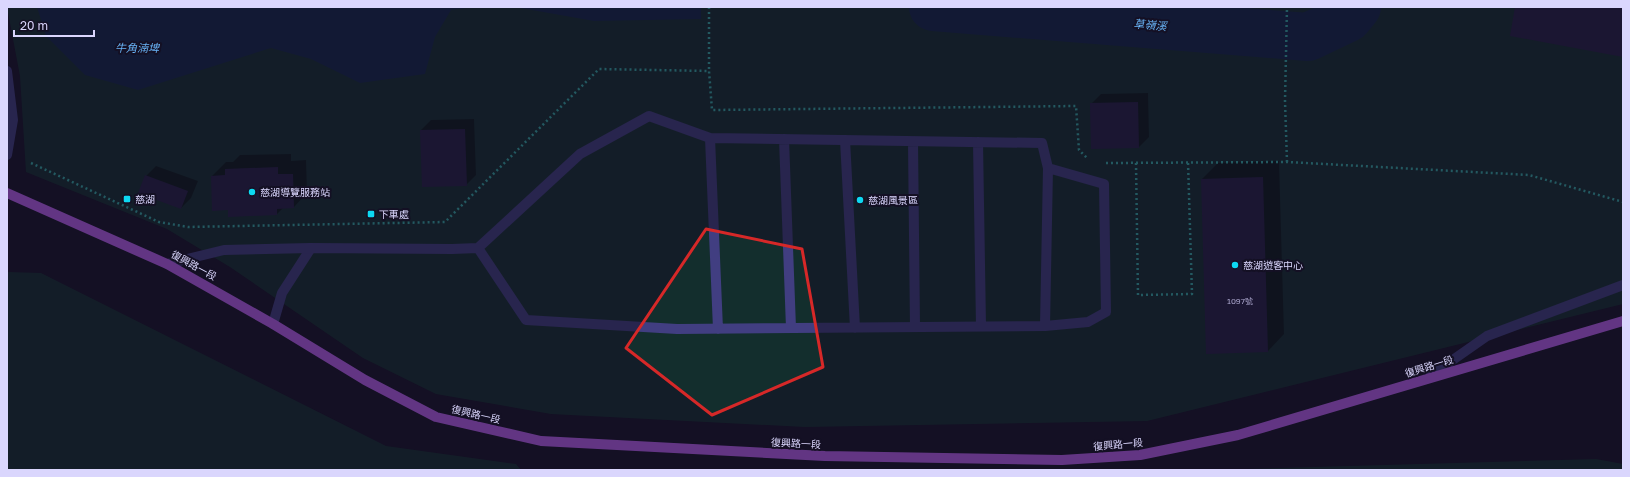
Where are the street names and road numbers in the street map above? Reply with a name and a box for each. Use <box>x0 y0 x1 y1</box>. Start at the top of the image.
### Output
street label: 復興路一段 <box>169 248 219 282</box>
street label: 復興路一段 <box>1403 353 1455 379</box>
street label: 復興路一段 <box>450 403 502 425</box>
street label: 復興路一段 <box>771 436 821 450</box>
street label: 復興路一段 <box>1093 436 1143 452</box>

